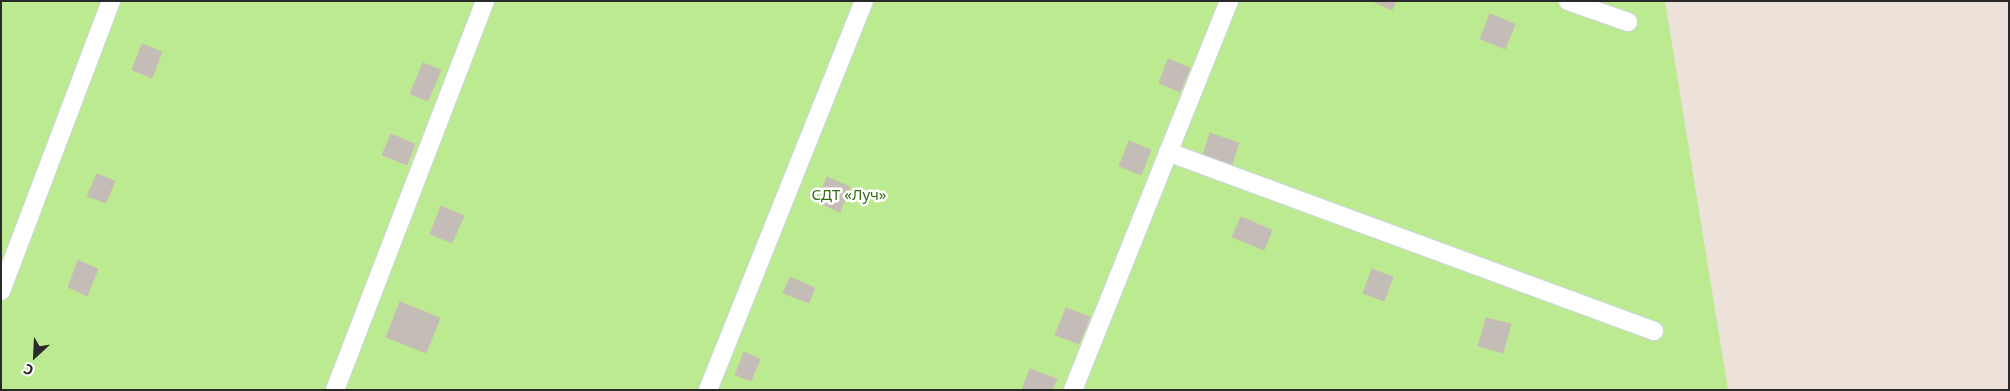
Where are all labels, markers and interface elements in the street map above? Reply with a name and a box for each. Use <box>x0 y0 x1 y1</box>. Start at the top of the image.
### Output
park label: СДТ «Луч» <box>812 187 886 205</box>
north arrow <box>10 331 60 381</box>
text: С <box>20 360 37 381</box>

